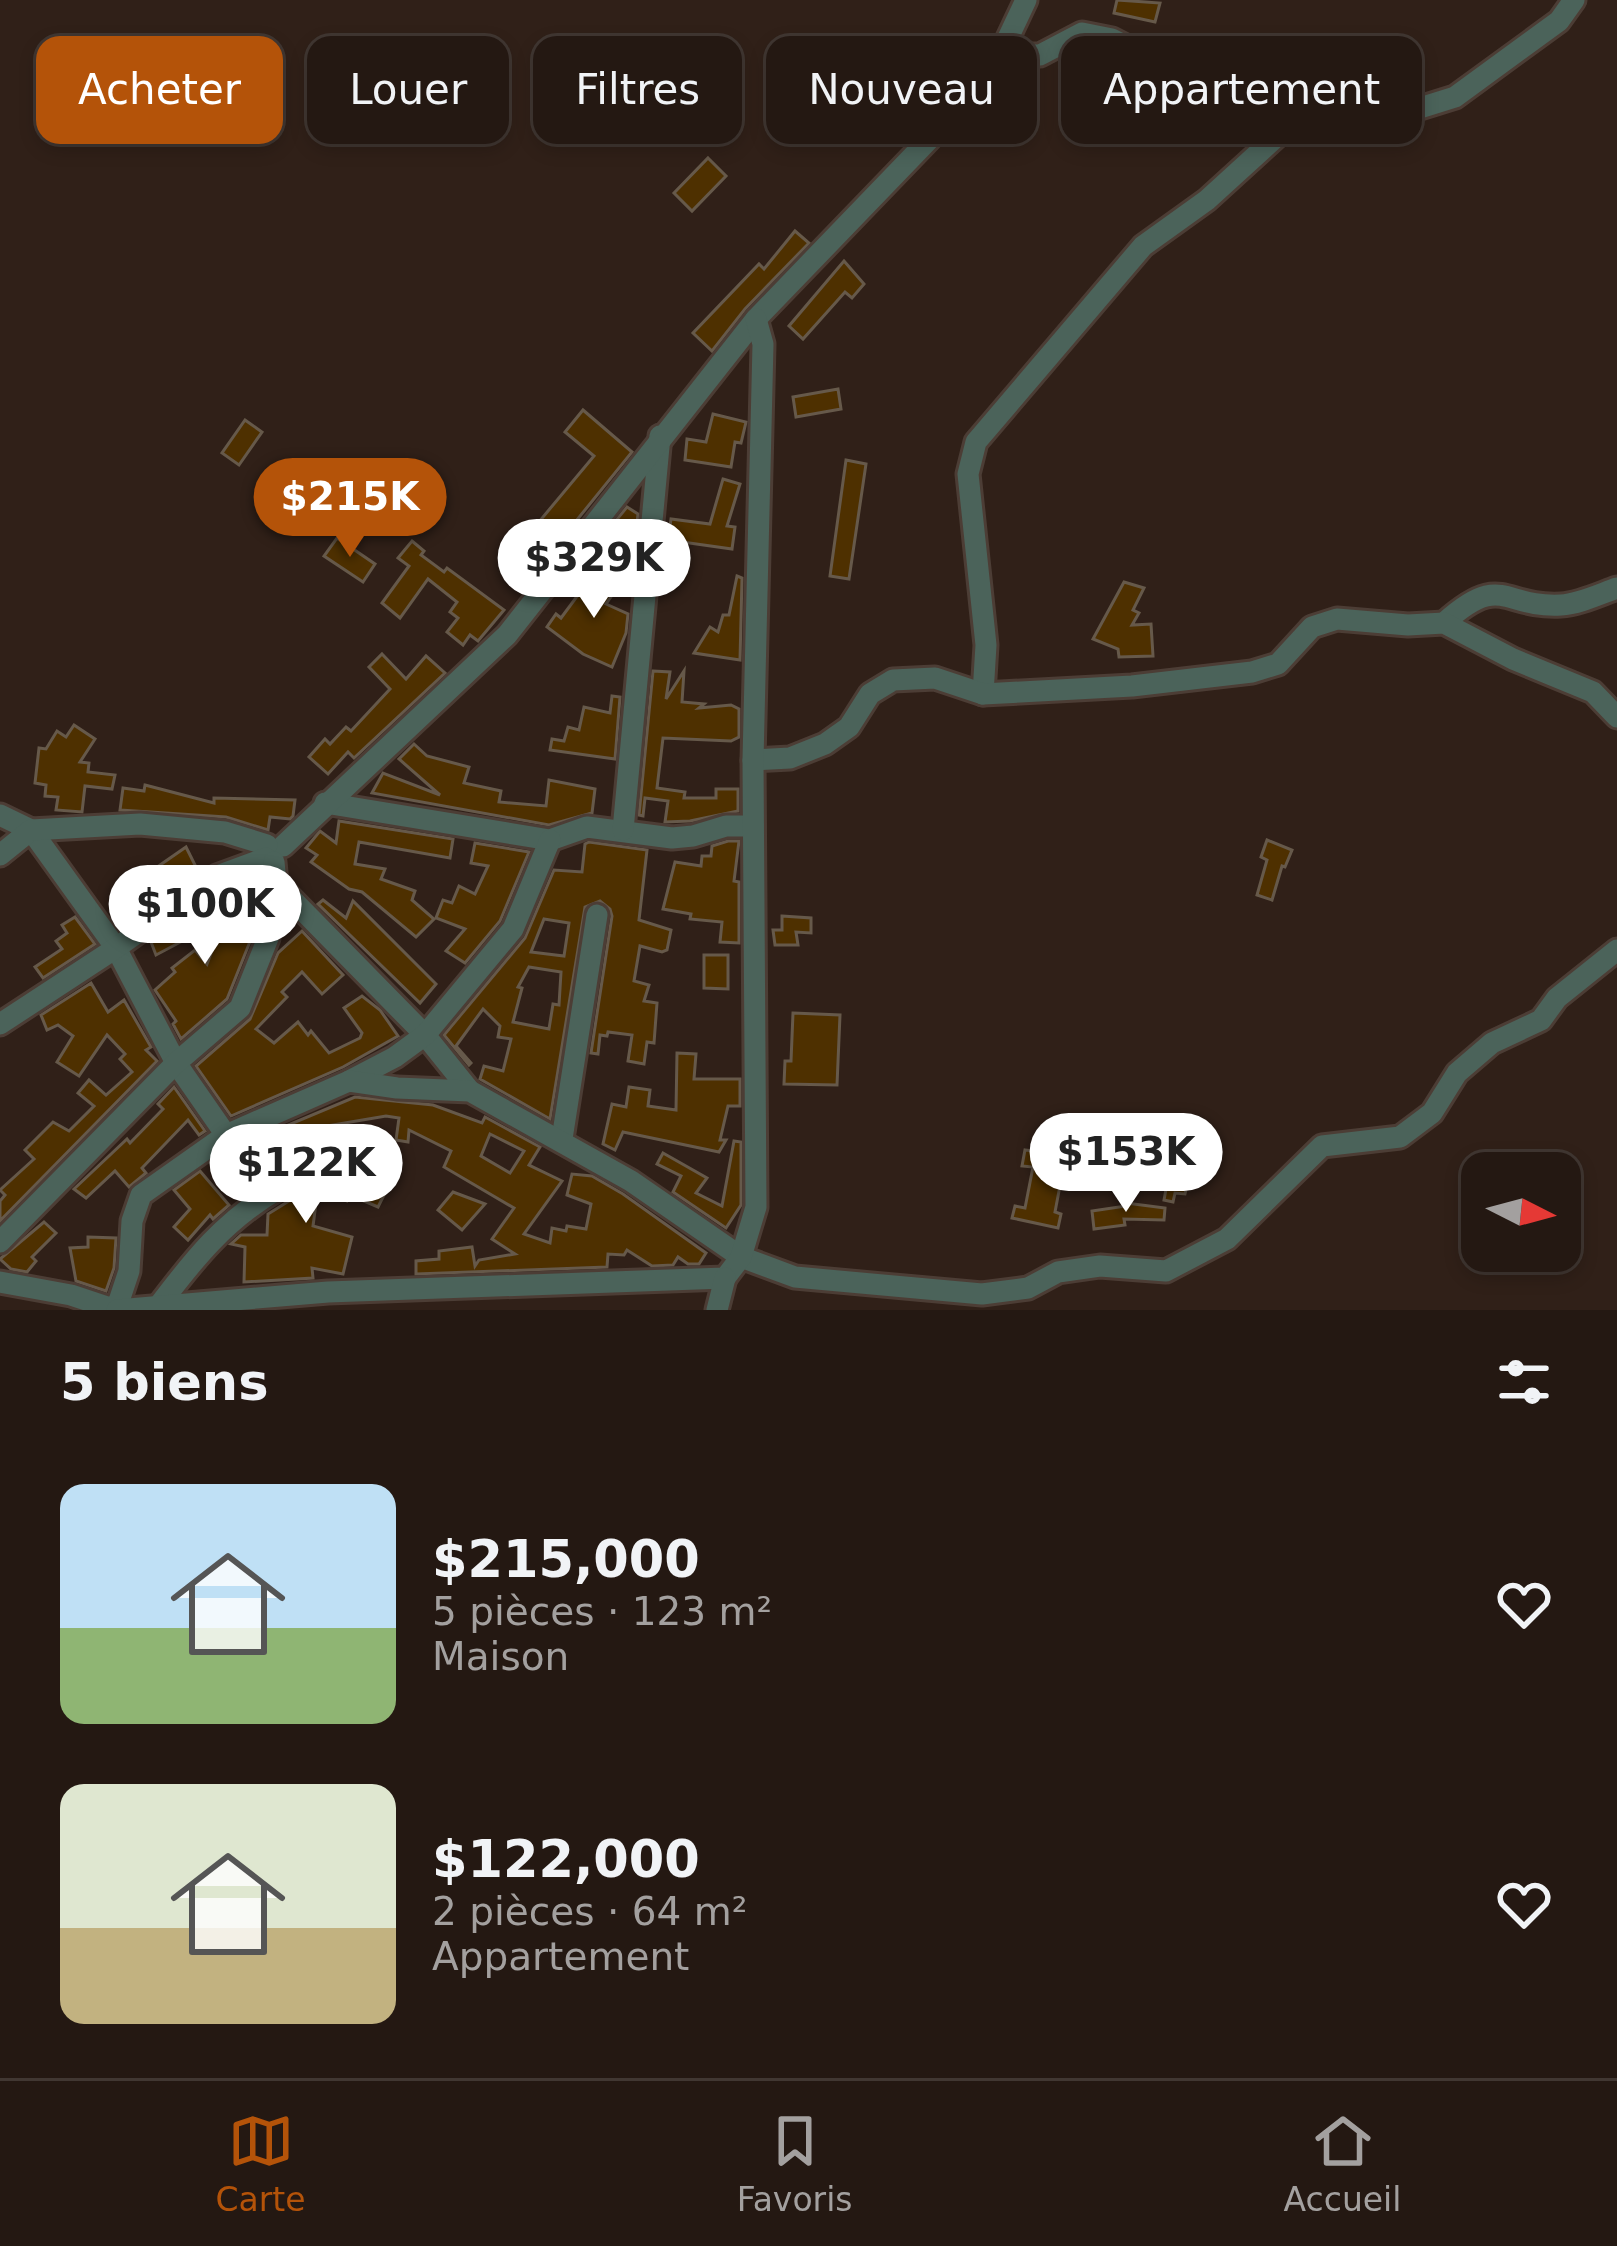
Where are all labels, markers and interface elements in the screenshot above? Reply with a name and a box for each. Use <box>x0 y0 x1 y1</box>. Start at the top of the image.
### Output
chip: Acheter <box>36 36 283 144</box>
chip: Louer <box>307 36 509 144</box>
chip: Filtres <box>533 36 742 144</box>
chip: Nouveau <box>766 36 1037 144</box>
chip: Appartement <box>1061 36 1422 144</box>
pin: $215K <box>266 458 434 560</box>
text: $215K <box>281 474 419 519</box>
pin: $329K <box>510 519 678 621</box>
text: $329K <box>525 535 663 580</box>
pin: $100K <box>121 865 289 967</box>
text: $100K <box>136 881 274 926</box>
pin: $153K <box>1042 1113 1210 1215</box>
pin: $122K <box>222 1124 390 1226</box>
text: $153K <box>1057 1129 1195 1174</box>
text: $122K <box>237 1140 375 1185</box>
north arrow <box>1461 1152 1581 1272</box>
map controls <box>1461 1152 1581 1272</box>
icon: filters <box>1491 1349 1557 1415</box>
text: 5 biens <box>60 1353 268 1412</box>
text: $215,000 <box>432 1530 700 1589</box>
icon: home <box>156 1532 300 1676</box>
icon: heart <box>1491 1571 1557 1637</box>
text: 5 pièces · 123 m² <box>432 1589 772 1634</box>
text: Maison <box>432 1634 569 1679</box>
text: $122,000 <box>432 1830 700 1889</box>
icon: home <box>156 1832 300 1976</box>
icon: heart <box>1491 1871 1557 1937</box>
text: 2 pièces · 64 m² <box>432 1889 747 1934</box>
text: Appartement <box>432 1934 689 1979</box>
tab: Carte <box>216 2108 306 2219</box>
tab: Favoris <box>737 2108 853 2219</box>
tab: Accueil <box>1284 2108 1401 2219</box>

